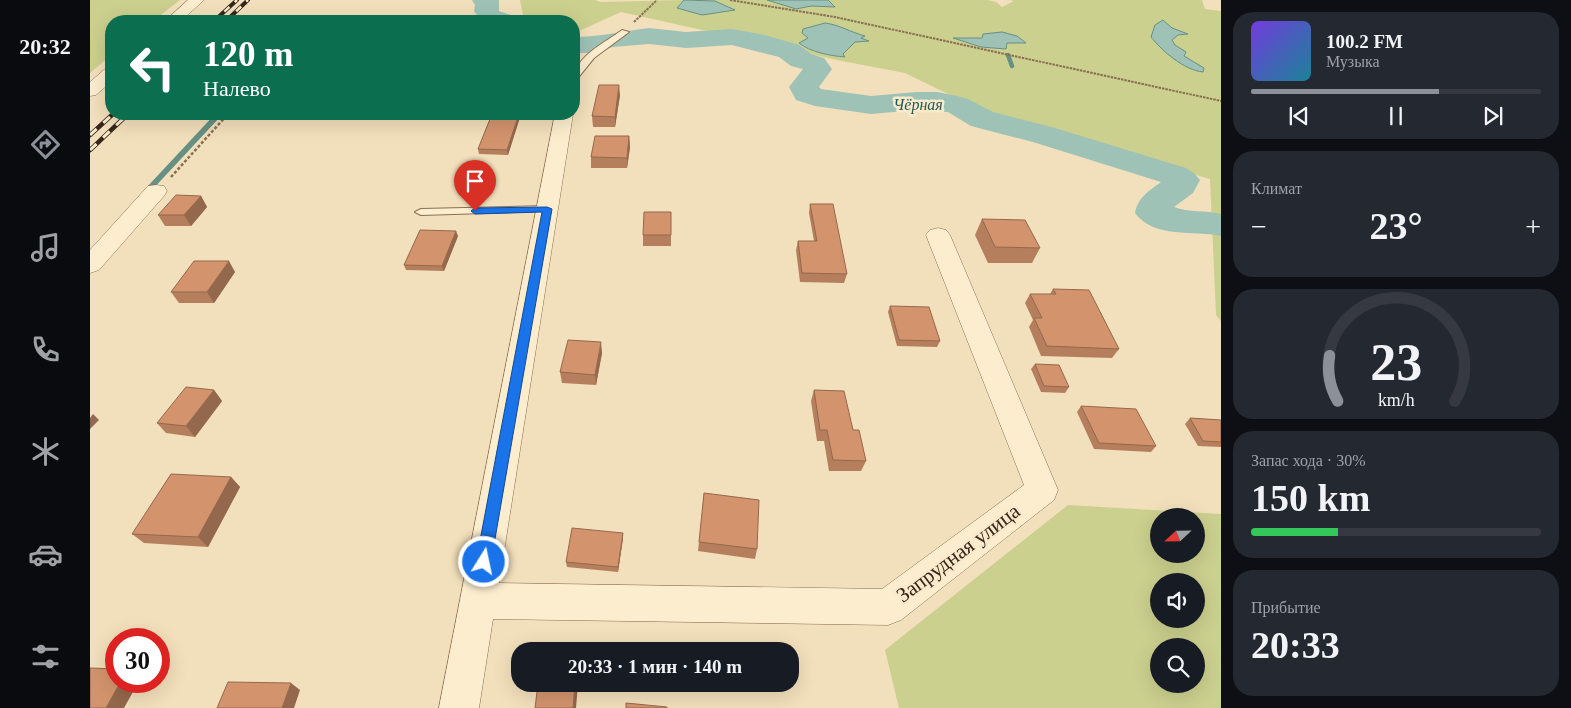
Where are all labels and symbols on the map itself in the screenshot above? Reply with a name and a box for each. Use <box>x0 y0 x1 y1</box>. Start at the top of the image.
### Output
water label: Чёрная <box>893 96 943 114</box>
pin <box>454 160 496 211</box>
street label: Запрудная улица <box>892 498 1025 607</box>
north arrow <box>1150 508 1205 562</box>
position arrow <box>457 535 509 587</box>
speed limit sign: 30 <box>105 628 170 693</box>

